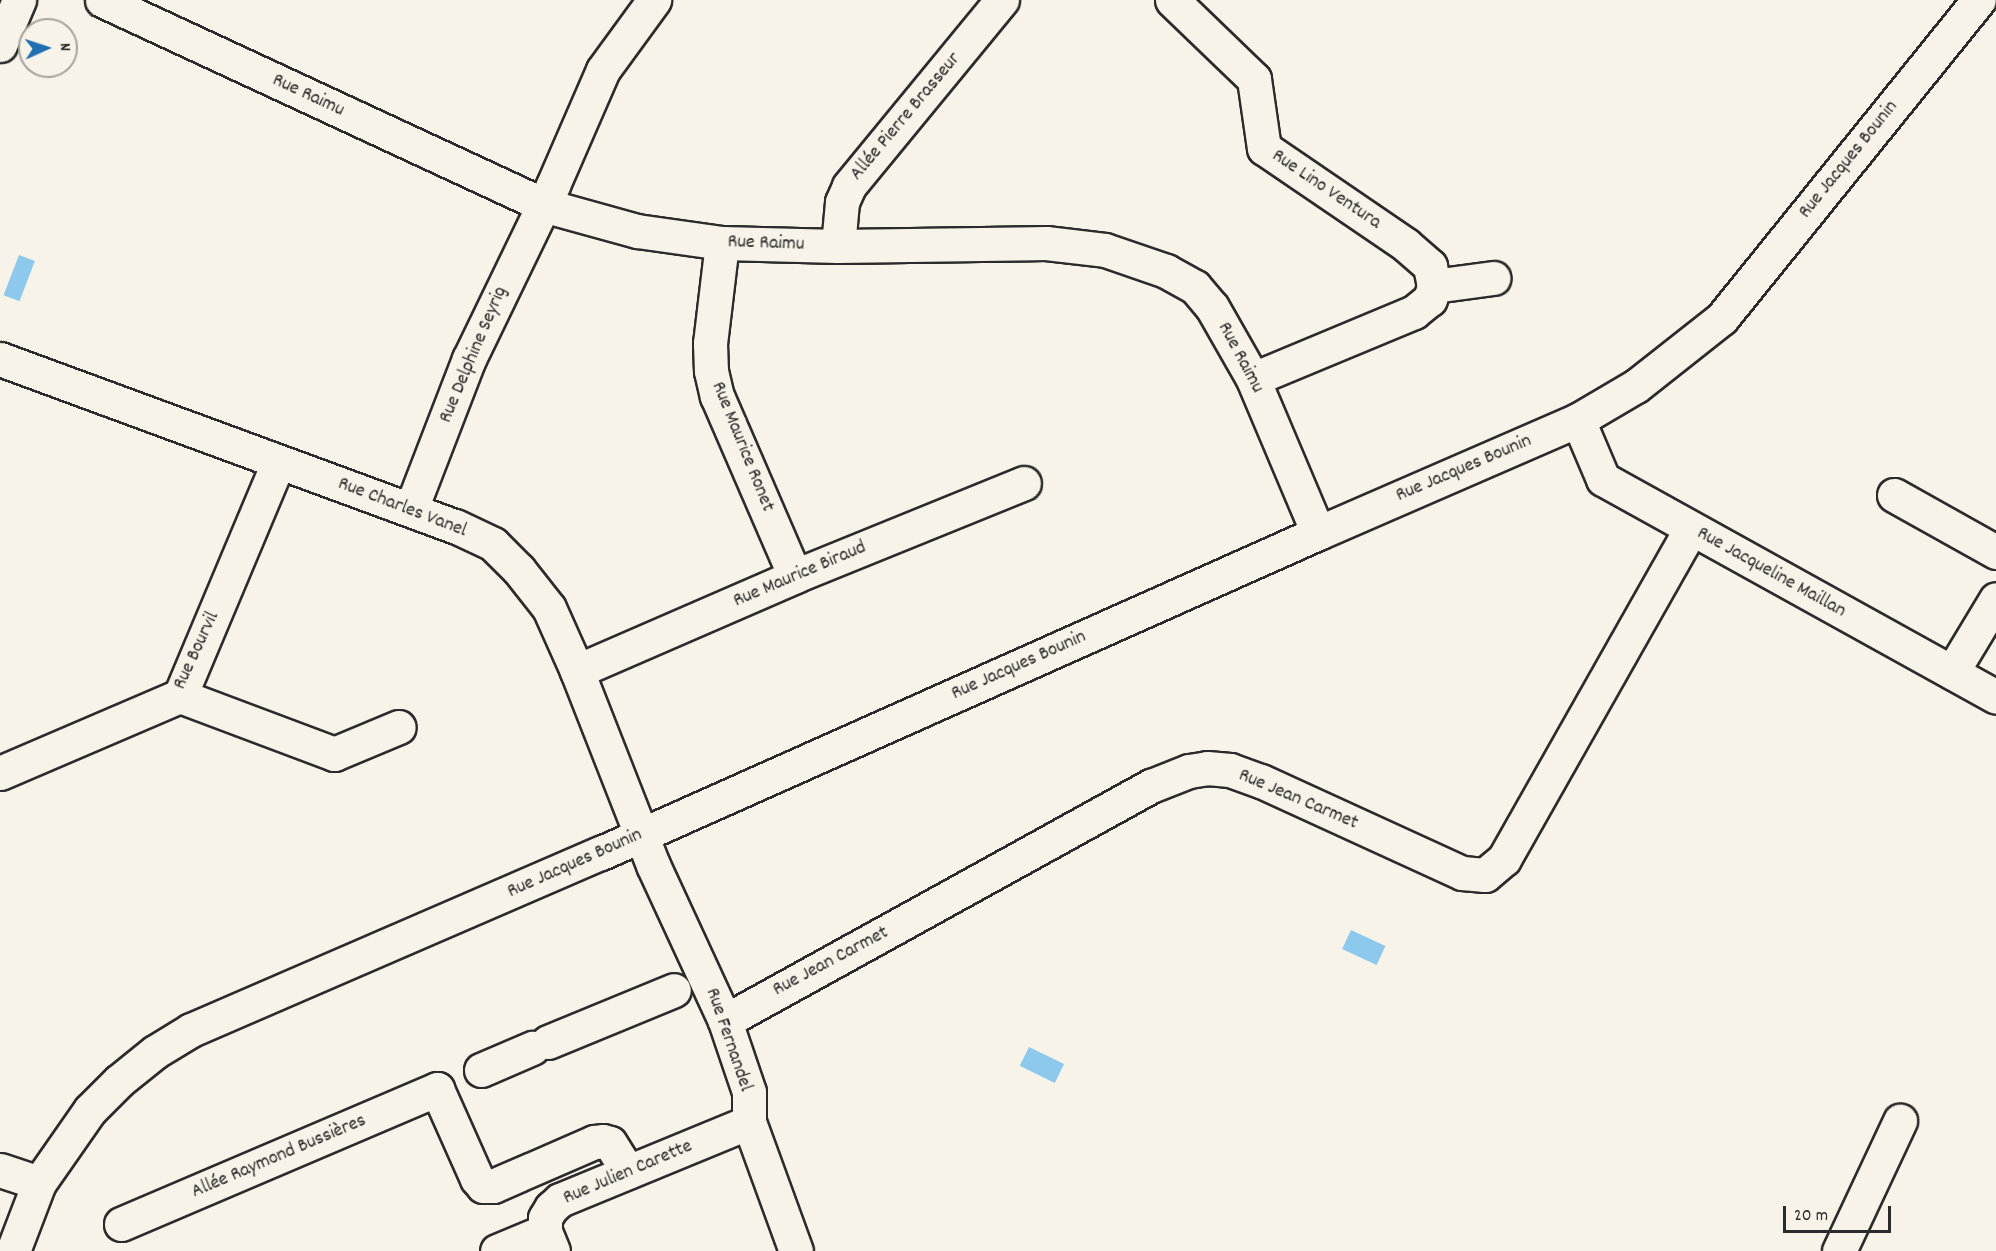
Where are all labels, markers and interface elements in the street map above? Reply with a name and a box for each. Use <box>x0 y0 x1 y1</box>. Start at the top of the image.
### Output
north arrow <box>18 18 78 78</box>
text: N <box>53 43 76 52</box>
street label: Allée Pierre Brasseur <box>845 48 967 186</box>
street label: Rue Raimu <box>268 69 348 123</box>
street label: Rue Jacques Bounin <box>1794 96 1904 224</box>
street label: Rue Lino Ventura <box>1267 145 1385 235</box>
street label: Rue Raimu <box>727 231 805 257</box>
street label: Rue Delphine Seyrig <box>434 283 514 427</box>
street label: Rue Raimu <box>1211 318 1269 398</box>
street label: Rue Maurice Ronet <box>705 379 779 515</box>
street label: Rue Jacques Bounin <box>1393 430 1535 508</box>
street label: Rue Charles Vanel <box>334 472 470 544</box>
street label: Rue Jacqueline Maillan <box>1692 522 1850 624</box>
street label: Rue Maurice Biraud <box>730 536 870 614</box>
street label: Rue Bourvil <box>169 608 225 694</box>
street label: Rue Jacques Bounin <box>948 626 1090 706</box>
street label: Rue Jean Carmet <box>1235 764 1361 836</box>
street label: Rue Jacques Bounin <box>504 824 646 904</box>
street label: Rue Jean Carmet <box>769 921 893 1003</box>
street label: Rue Fernandel <box>699 985 757 1095</box>
street label: Allée Raymond Bussières <box>188 1109 370 1205</box>
street label: Rue Julien Carette <box>560 1135 696 1211</box>
scale bar <box>1786 1194 1894 1232</box>
text: 20 m <box>1794 1204 1828 1229</box>

